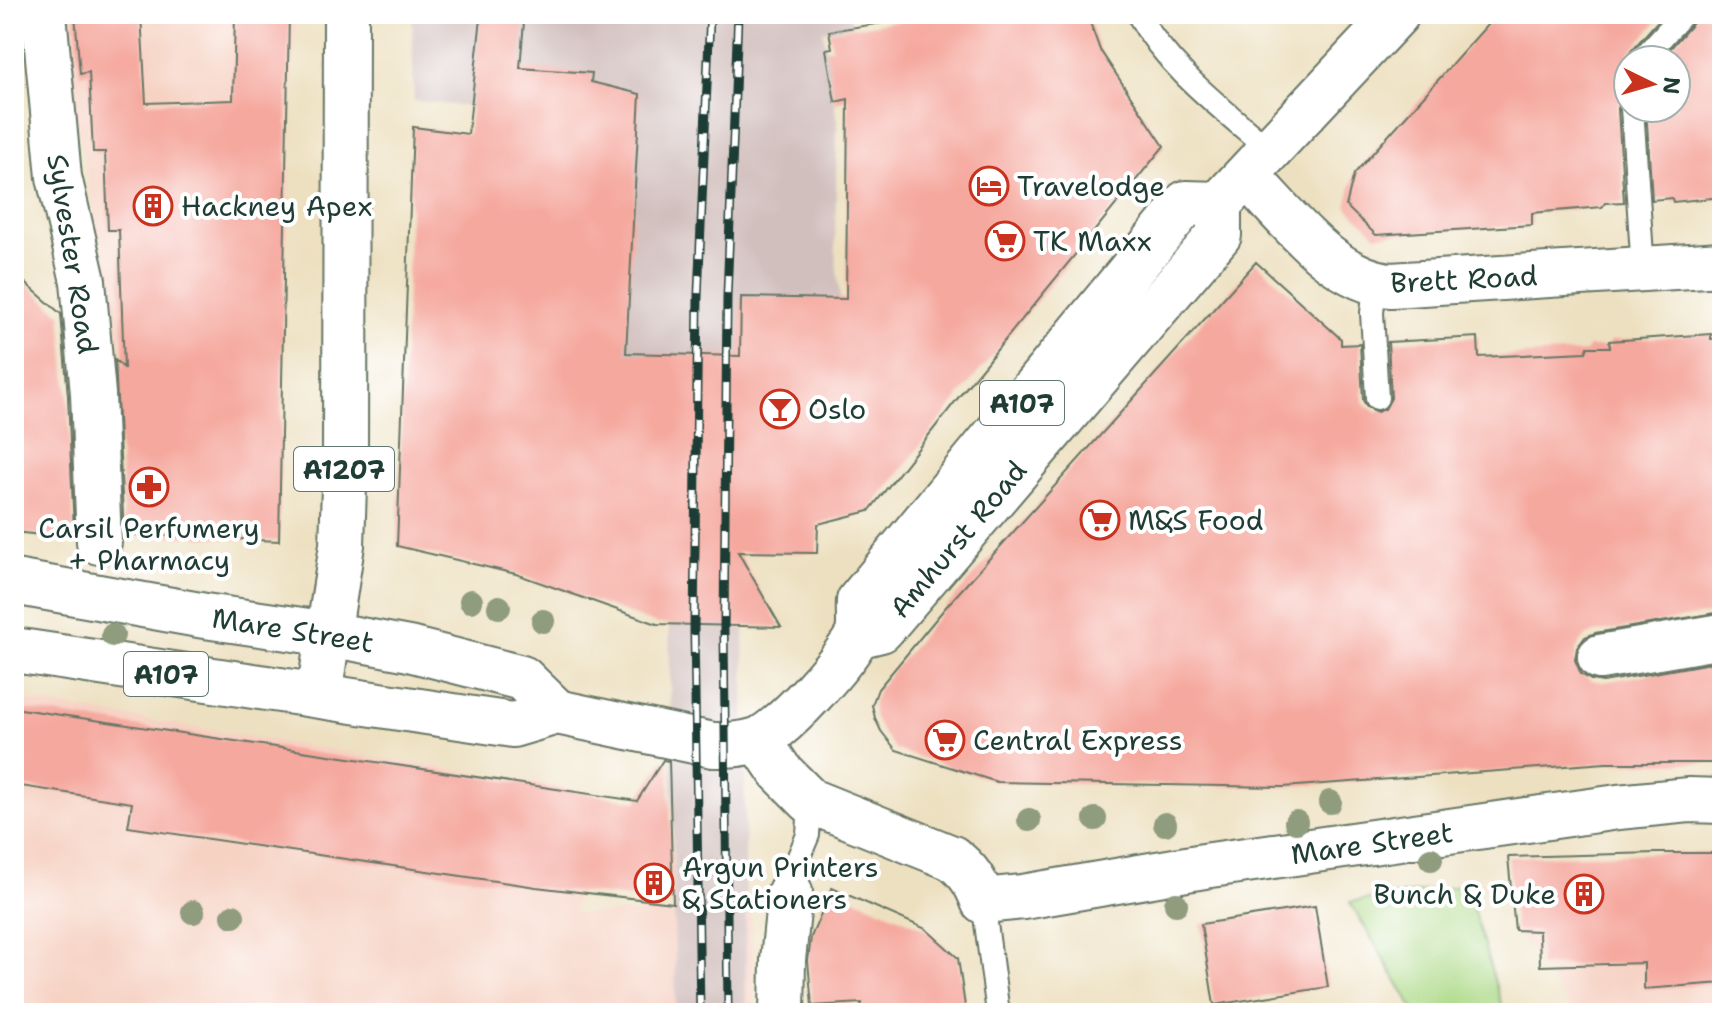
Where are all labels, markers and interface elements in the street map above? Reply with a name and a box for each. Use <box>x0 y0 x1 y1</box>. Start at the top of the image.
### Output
north arrow <box>1612 44 1692 124</box>
text: N <box>1656 76 1687 96</box>
street label: Sylvester Road <box>38 151 108 357</box>
hotel icon: Travelodge <box>968 165 1010 207</box>
place label: Travelodge <box>1017 167 1165 205</box>
building icon: Hackney Apex <box>132 185 174 227</box>
place label: Hackney Apex <box>181 187 372 225</box>
supermarket icon: TK Maxx <box>984 220 1026 262</box>
place label: TK Maxx <box>1033 222 1152 260</box>
street label: Brett Road <box>1389 256 1539 302</box>
road number: A107 <box>980 381 1064 425</box>
bar icon: Oslo <box>759 388 801 430</box>
place label: Oslo <box>808 390 866 428</box>
road number: A1207 <box>294 447 394 491</box>
street label: Amhurst Road <box>881 452 1035 626</box>
pharmacy icon: Carsil Perfumery + Pharmacy <box>128 466 170 508</box>
supermarket icon: M&S Food <box>1079 499 1121 541</box>
place label: M&S Food <box>1128 501 1264 539</box>
place label: Carsil Perfumery + Pharmacy <box>38 509 260 579</box>
street label: Mare Street <box>209 598 377 662</box>
road number: A107 <box>124 652 208 696</box>
supermarket icon: Central Express <box>924 719 966 761</box>
place label: Central Express <box>973 721 1183 759</box>
street label: Mare Street <box>1289 813 1455 873</box>
place label: Argun Printers & Stationers <box>682 848 879 918</box>
building icon: Argun Printers & Stationers <box>633 862 675 904</box>
building icon: Bunch & Duke <box>1563 873 1605 915</box>
place label: Bunch & Duke <box>1373 875 1556 913</box>

